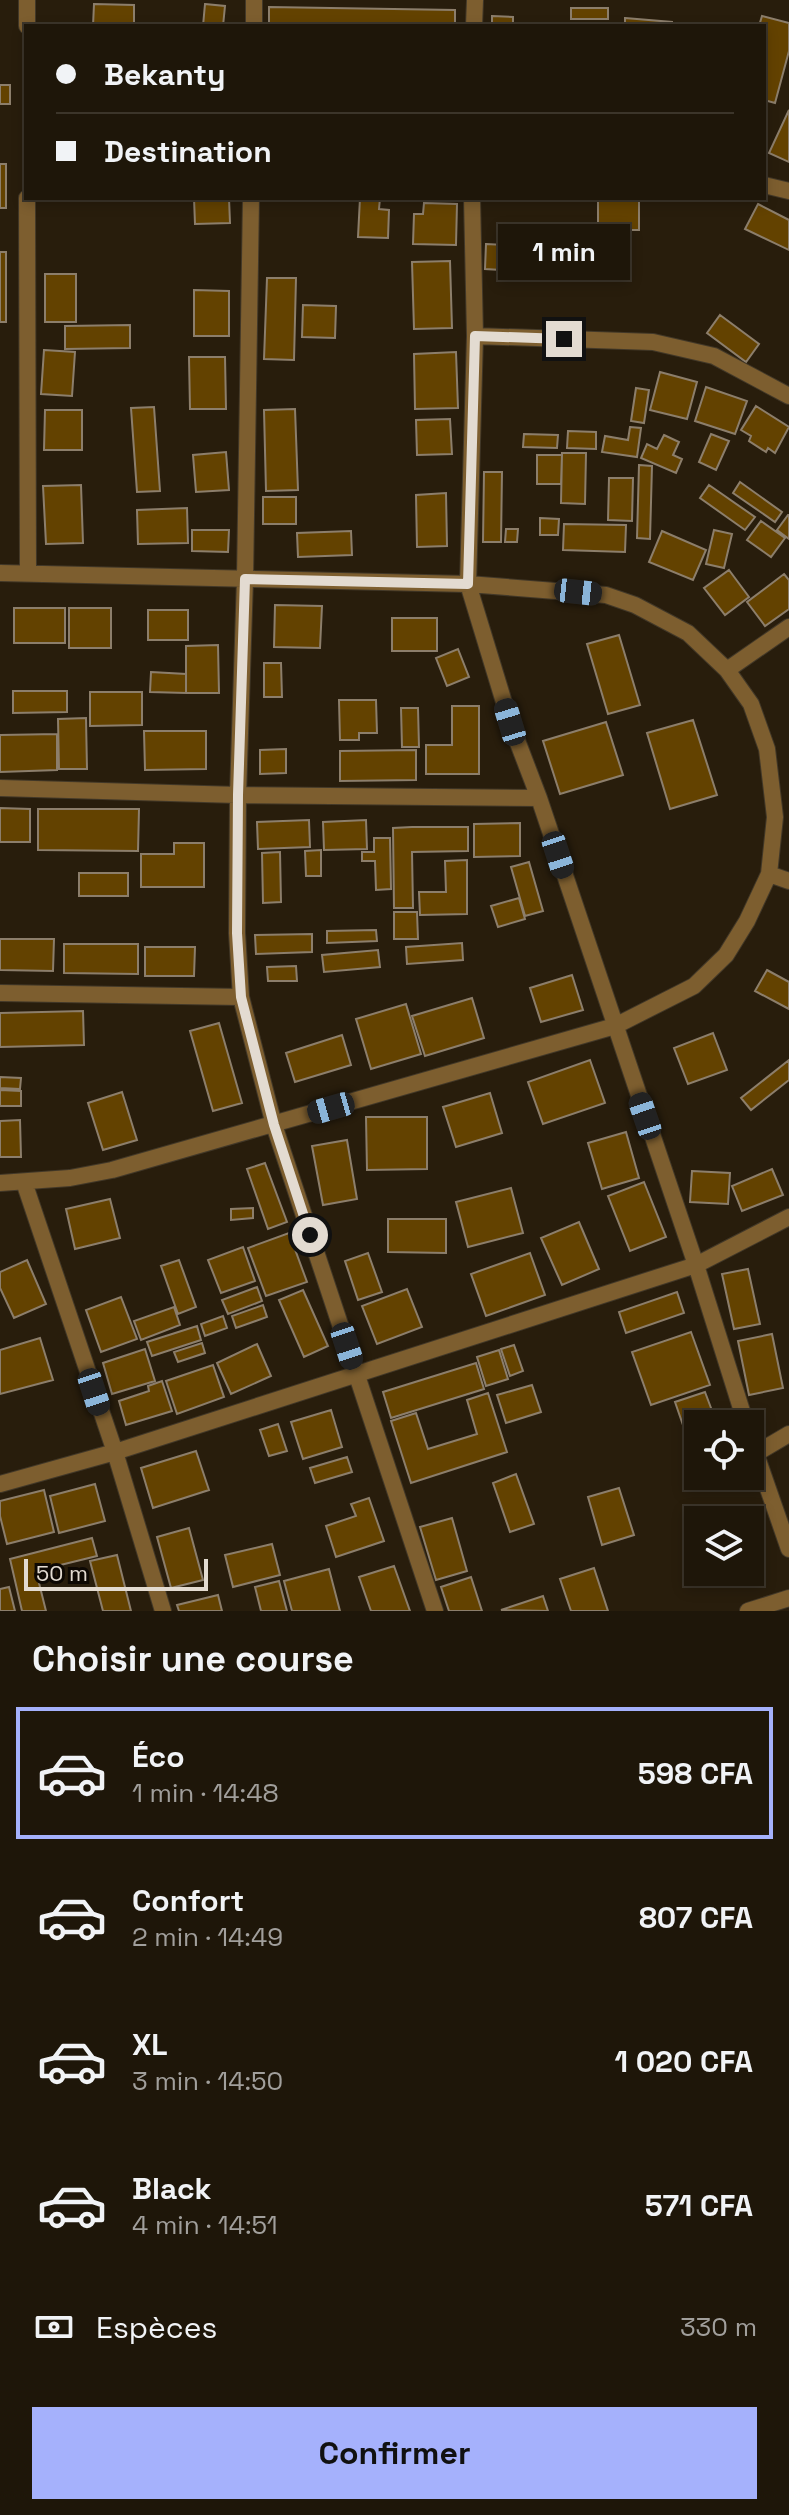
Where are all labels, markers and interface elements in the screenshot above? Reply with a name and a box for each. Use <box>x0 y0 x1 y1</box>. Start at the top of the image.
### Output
text: Bekanty <box>104 55 225 94</box>
text: Destination <box>104 132 272 171</box>
callout: 1 min <box>498 223 630 279</box>
text: 1 min <box>532 235 596 269</box>
route end <box>546 321 582 357</box>
car <box>553 578 603 606</box>
car <box>492 696 528 748</box>
car <box>539 828 577 882</box>
car <box>626 1089 664 1143</box>
car <box>305 1090 357 1126</box>
route start <box>292 1217 328 1253</box>
car <box>328 1319 366 1373</box>
car <box>75 1365 113 1419</box>
map controls <box>684 1410 764 1586</box>
button: locate <box>684 1410 764 1490</box>
button: layers <box>684 1506 764 1586</box>
scale bar <box>24 1555 208 1591</box>
text: 50 m <box>36 1559 88 1587</box>
text: Choisir une course <box>32 1636 354 1682</box>
icon: car <box>36 1737 108 1809</box>
text: Éco <box>132 1737 185 1776</box>
text: 598 CFA <box>638 1754 753 1793</box>
text: 1 min · 14:48 <box>132 1776 279 1810</box>
icon: car <box>36 1881 108 1953</box>
text: Confort <box>132 1881 244 1920</box>
text: 807 CFA <box>639 1898 753 1937</box>
text: 2 min · 14:49 <box>132 1920 283 1954</box>
icon: car <box>36 2025 108 2097</box>
text: XL <box>132 2025 168 2064</box>
text: 1 020 CFA <box>614 2042 753 2081</box>
text: 3 min · 14:50 <box>132 2064 283 2098</box>
icon: car <box>36 2169 108 2241</box>
text: Black <box>132 2169 211 2208</box>
text: 571 CFA <box>645 2186 753 2225</box>
text: 4 min · 14:51 <box>132 2208 278 2242</box>
icon: cash <box>32 2305 76 2349</box>
text: Espèces <box>96 2308 217 2347</box>
text: 330 m <box>680 2310 757 2344</box>
button: Confirmer <box>32 2407 757 2499</box>

